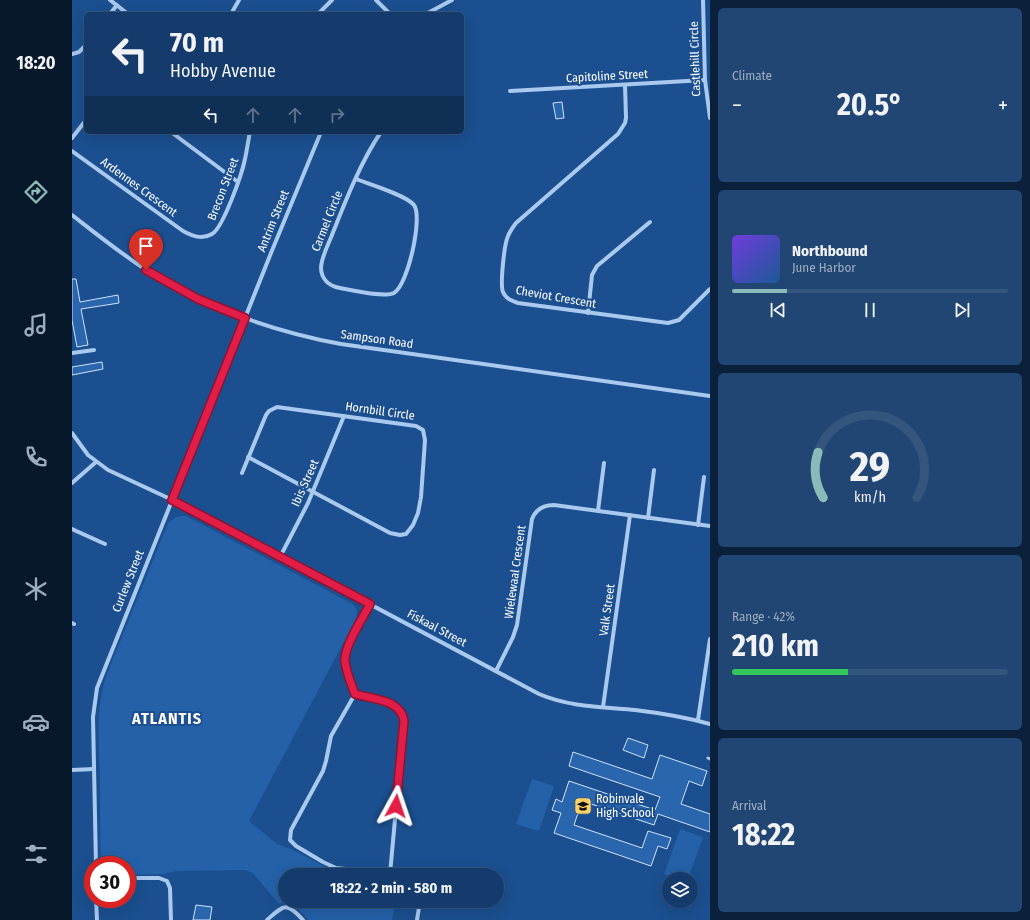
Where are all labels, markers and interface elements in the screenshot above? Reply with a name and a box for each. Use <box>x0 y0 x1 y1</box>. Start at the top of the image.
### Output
street label: Castlehill Circle <box>687 21 703 97</box>
text: 70 m <box>170 26 224 59</box>
icon: left <box>104 28 156 80</box>
text: 18:20 <box>16 52 56 74</box>
text: Hobby Avenue <box>170 60 276 82</box>
street label: Capitoline Street <box>566 67 648 85</box>
text: Climate <box>732 68 772 83</box>
text: 20.5° <box>837 87 903 123</box>
text: − <box>732 92 742 119</box>
text: + <box>998 92 1008 119</box>
icon: left <box>200 104 222 126</box>
icon: ahead <box>242 104 264 126</box>
icon: ahead <box>284 104 306 126</box>
icon: right <box>326 104 348 126</box>
street label: Ardennes Crescent <box>98 155 180 219</box>
street label: Brecon Street <box>205 156 241 222</box>
icon: directions <box>22 178 50 206</box>
street label: Antrim Street <box>254 188 292 254</box>
street label: Carmel Circle <box>308 188 346 253</box>
pin <box>129 229 163 270</box>
icon: arrive <box>135 235 157 257</box>
text: Northbound <box>792 242 868 260</box>
text: June Harbor <box>792 260 856 275</box>
street label: Cheviot Crescent <box>515 283 597 311</box>
icon: previous <box>767 299 789 321</box>
icon: pause <box>859 299 881 321</box>
icon: next <box>951 299 973 321</box>
icon: music <box>22 311 50 339</box>
street label: Sampson Road <box>340 327 414 351</box>
street label: Hornbill Circle <box>344 399 416 423</box>
text: 29 <box>849 442 890 492</box>
icon: phone <box>22 443 50 471</box>
street label: Ibis Street <box>288 457 322 509</box>
text: km/h <box>854 489 886 506</box>
street label: Wielewaal Crescent <box>502 524 528 620</box>
street label: Curlew Street <box>109 548 147 614</box>
icon: climate <box>22 575 50 603</box>
street label: Valk Street <box>596 583 618 637</box>
street label: Fiskaal Street <box>405 606 469 650</box>
text: Range · 42% <box>732 609 795 624</box>
text: 210 km <box>732 628 819 664</box>
icon: car <box>22 708 50 736</box>
district label: ATLANTIS <box>131 709 202 728</box>
position arrow <box>375 785 417 827</box>
place label: Robinvale High School <box>596 792 654 820</box>
school or university icon: Robinvale High School <box>573 796 593 816</box>
text: Arrival <box>732 798 766 813</box>
text: 18:22 <box>732 817 795 853</box>
icon: filters <box>22 840 50 868</box>
speed limit sign: 30 <box>84 856 136 908</box>
map controls <box>662 872 698 908</box>
button: layers <box>662 872 698 908</box>
text: 18:22 · 2 min · 580 m <box>330 879 452 897</box>

